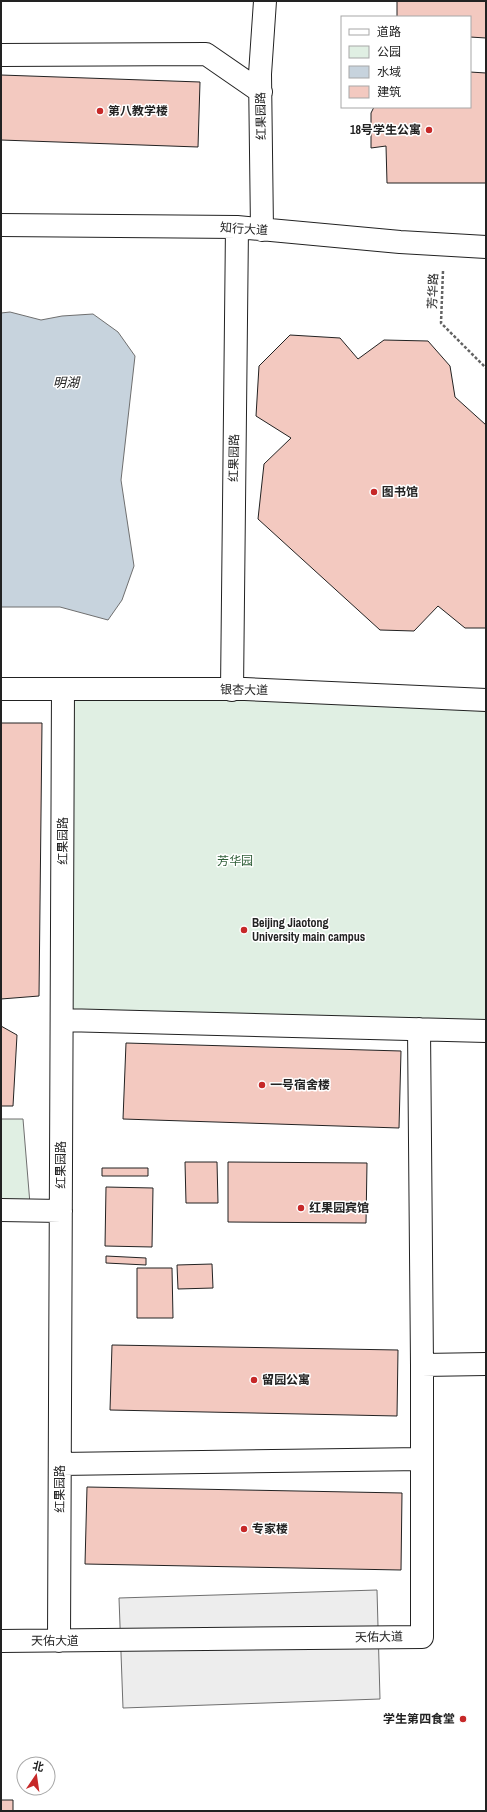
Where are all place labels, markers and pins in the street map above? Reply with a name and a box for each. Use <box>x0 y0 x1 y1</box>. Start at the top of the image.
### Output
place label: 第八教学楼 <box>108 103 168 119</box>
marker: 第八教学楼 <box>95 106 105 116</box>
place label: 18号学生公寓 <box>350 122 421 138</box>
marker: 18号学生公寓 <box>424 125 434 135</box>
place label: 图书馆 <box>382 484 418 500</box>
marker: 图书馆 <box>369 487 379 497</box>
place label: Beijing Jiaotong University main campus <box>252 915 366 945</box>
marker: Beijing Jiaotong University main campus <box>239 925 249 935</box>
place label: 一号宿舍楼 <box>270 1077 330 1093</box>
marker: 一号宿舍楼 <box>257 1080 267 1090</box>
place label: 红果园宾馆 <box>309 1200 369 1216</box>
marker: 红果园宾馆 <box>296 1203 306 1213</box>
place label: 留园公寓 <box>262 1372 310 1388</box>
marker: 留园公寓 <box>249 1375 259 1385</box>
place label: 专家楼 <box>252 1521 288 1537</box>
marker: 专家楼 <box>239 1524 249 1534</box>
place label: 学生第四食堂 <box>383 1711 455 1727</box>
marker: 学生第四食堂 <box>458 1714 468 1724</box>

